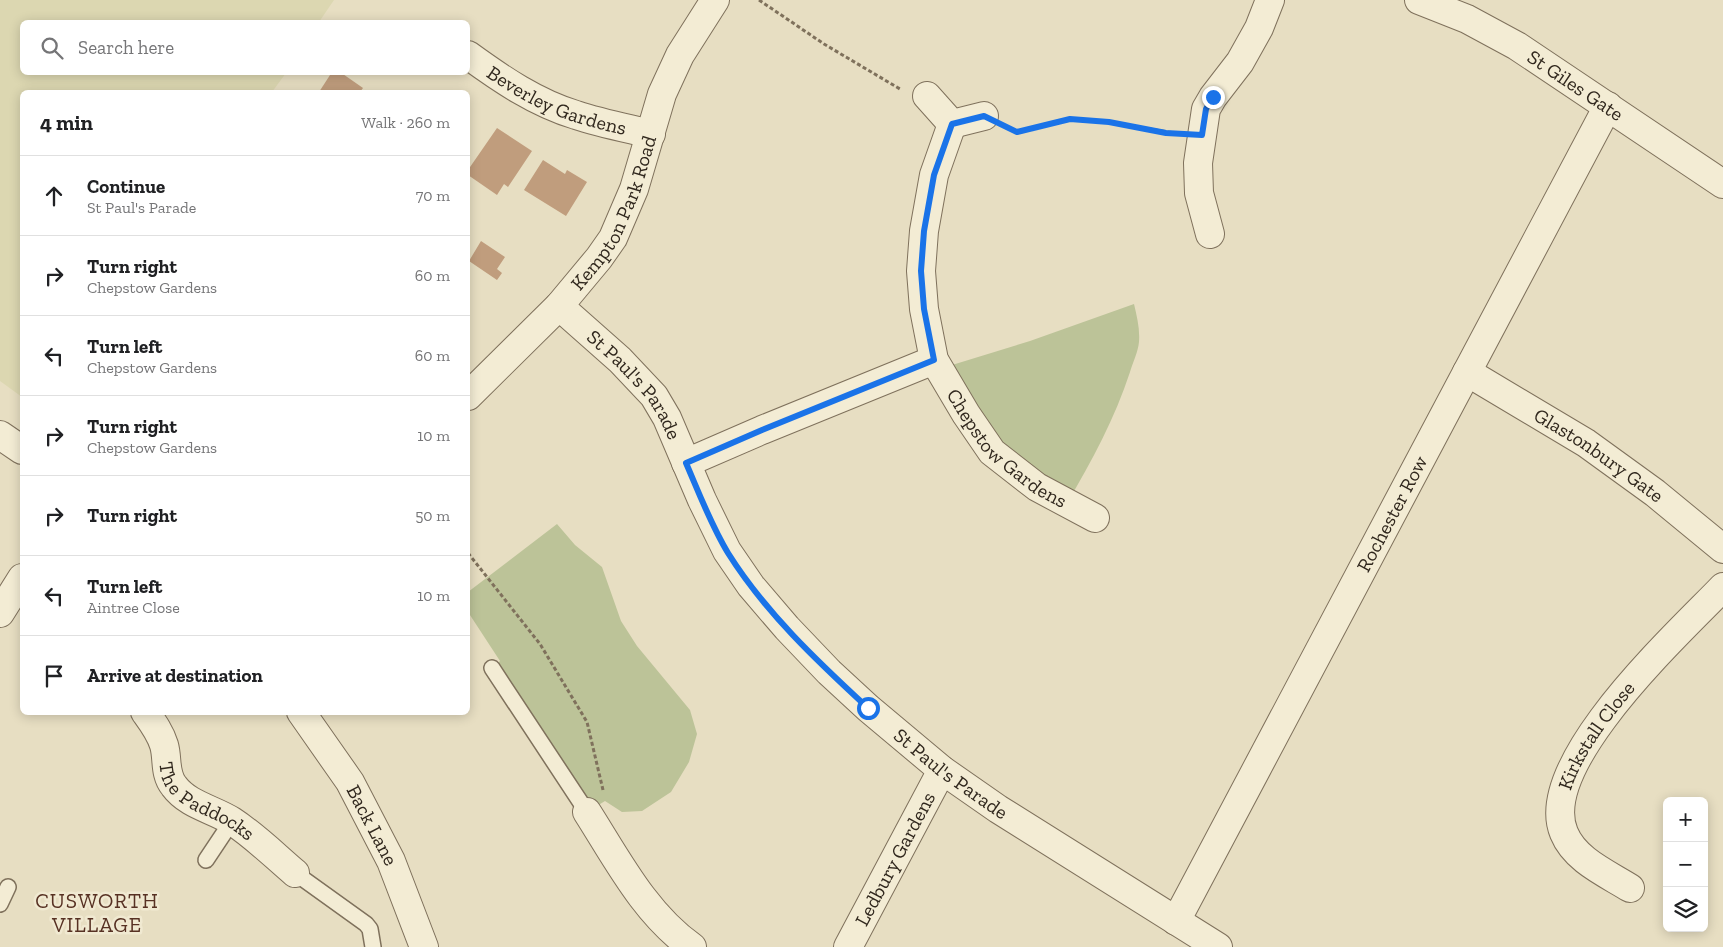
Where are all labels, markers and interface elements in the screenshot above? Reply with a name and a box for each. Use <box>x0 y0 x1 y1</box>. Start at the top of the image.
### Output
search box <box>20 20 470 75</box>
icon: search <box>38 34 66 62</box>
text: Search here <box>78 36 174 59</box>
street label: St Giles Gate <box>1523 45 1628 126</box>
street label: Beverley Gardens <box>482 60 629 140</box>
route end <box>1202 86 1225 109</box>
text: 4 min <box>40 110 93 135</box>
text: Walk · 260 m <box>361 113 450 132</box>
street label: Kempton Park Road <box>565 132 661 295</box>
text: Continue <box>87 175 165 198</box>
icon: ahead <box>40 182 68 210</box>
text: 70 m <box>416 186 450 205</box>
text: St Paul's Parade <box>87 198 196 217</box>
text: Turn right <box>87 255 177 278</box>
icon: right <box>40 262 68 290</box>
text: 60 m <box>415 266 450 285</box>
text: Chepstow Gardens <box>87 278 217 297</box>
street label: St Paul's Parade <box>582 325 687 443</box>
text: Turn left <box>87 335 162 358</box>
icon: left <box>40 342 68 370</box>
text: 60 m <box>415 346 450 365</box>
text: Chepstow Gardens <box>87 358 217 377</box>
street label: Chepstow Gardens <box>942 384 1071 513</box>
street label: Glastonbury Gate <box>1530 403 1669 507</box>
text: Turn right <box>87 415 177 438</box>
icon: right <box>40 422 68 450</box>
text: 10 m <box>417 426 450 445</box>
text: Chepstow Gardens <box>87 438 217 457</box>
street label: Rochester Row <box>1351 451 1433 576</box>
icon: right <box>40 502 68 530</box>
text: Turn right <box>87 504 177 527</box>
text: 50 m <box>415 506 450 525</box>
text: Turn left <box>87 575 162 598</box>
icon: left <box>40 582 68 610</box>
text: 10 m <box>417 586 450 605</box>
text: Aintree Close <box>87 598 180 617</box>
icon: arrive <box>40 662 68 690</box>
text: Arrive at destination <box>87 664 263 687</box>
street label: Kirkstall Close <box>1553 676 1640 793</box>
route start <box>857 697 880 720</box>
street label: St Paul's Parade <box>889 723 1012 824</box>
street label: The Paddocks <box>154 760 260 845</box>
street label: Back Lane <box>342 781 403 869</box>
street label: Ledbury Gardens <box>849 787 940 930</box>
map controls <box>1663 797 1708 932</box>
button: + <box>1663 797 1708 842</box>
button: − <box>1663 842 1708 887</box>
button: layers <box>1663 887 1708 932</box>
district label: CUSWORTH VILLAGE <box>35 888 159 937</box>

